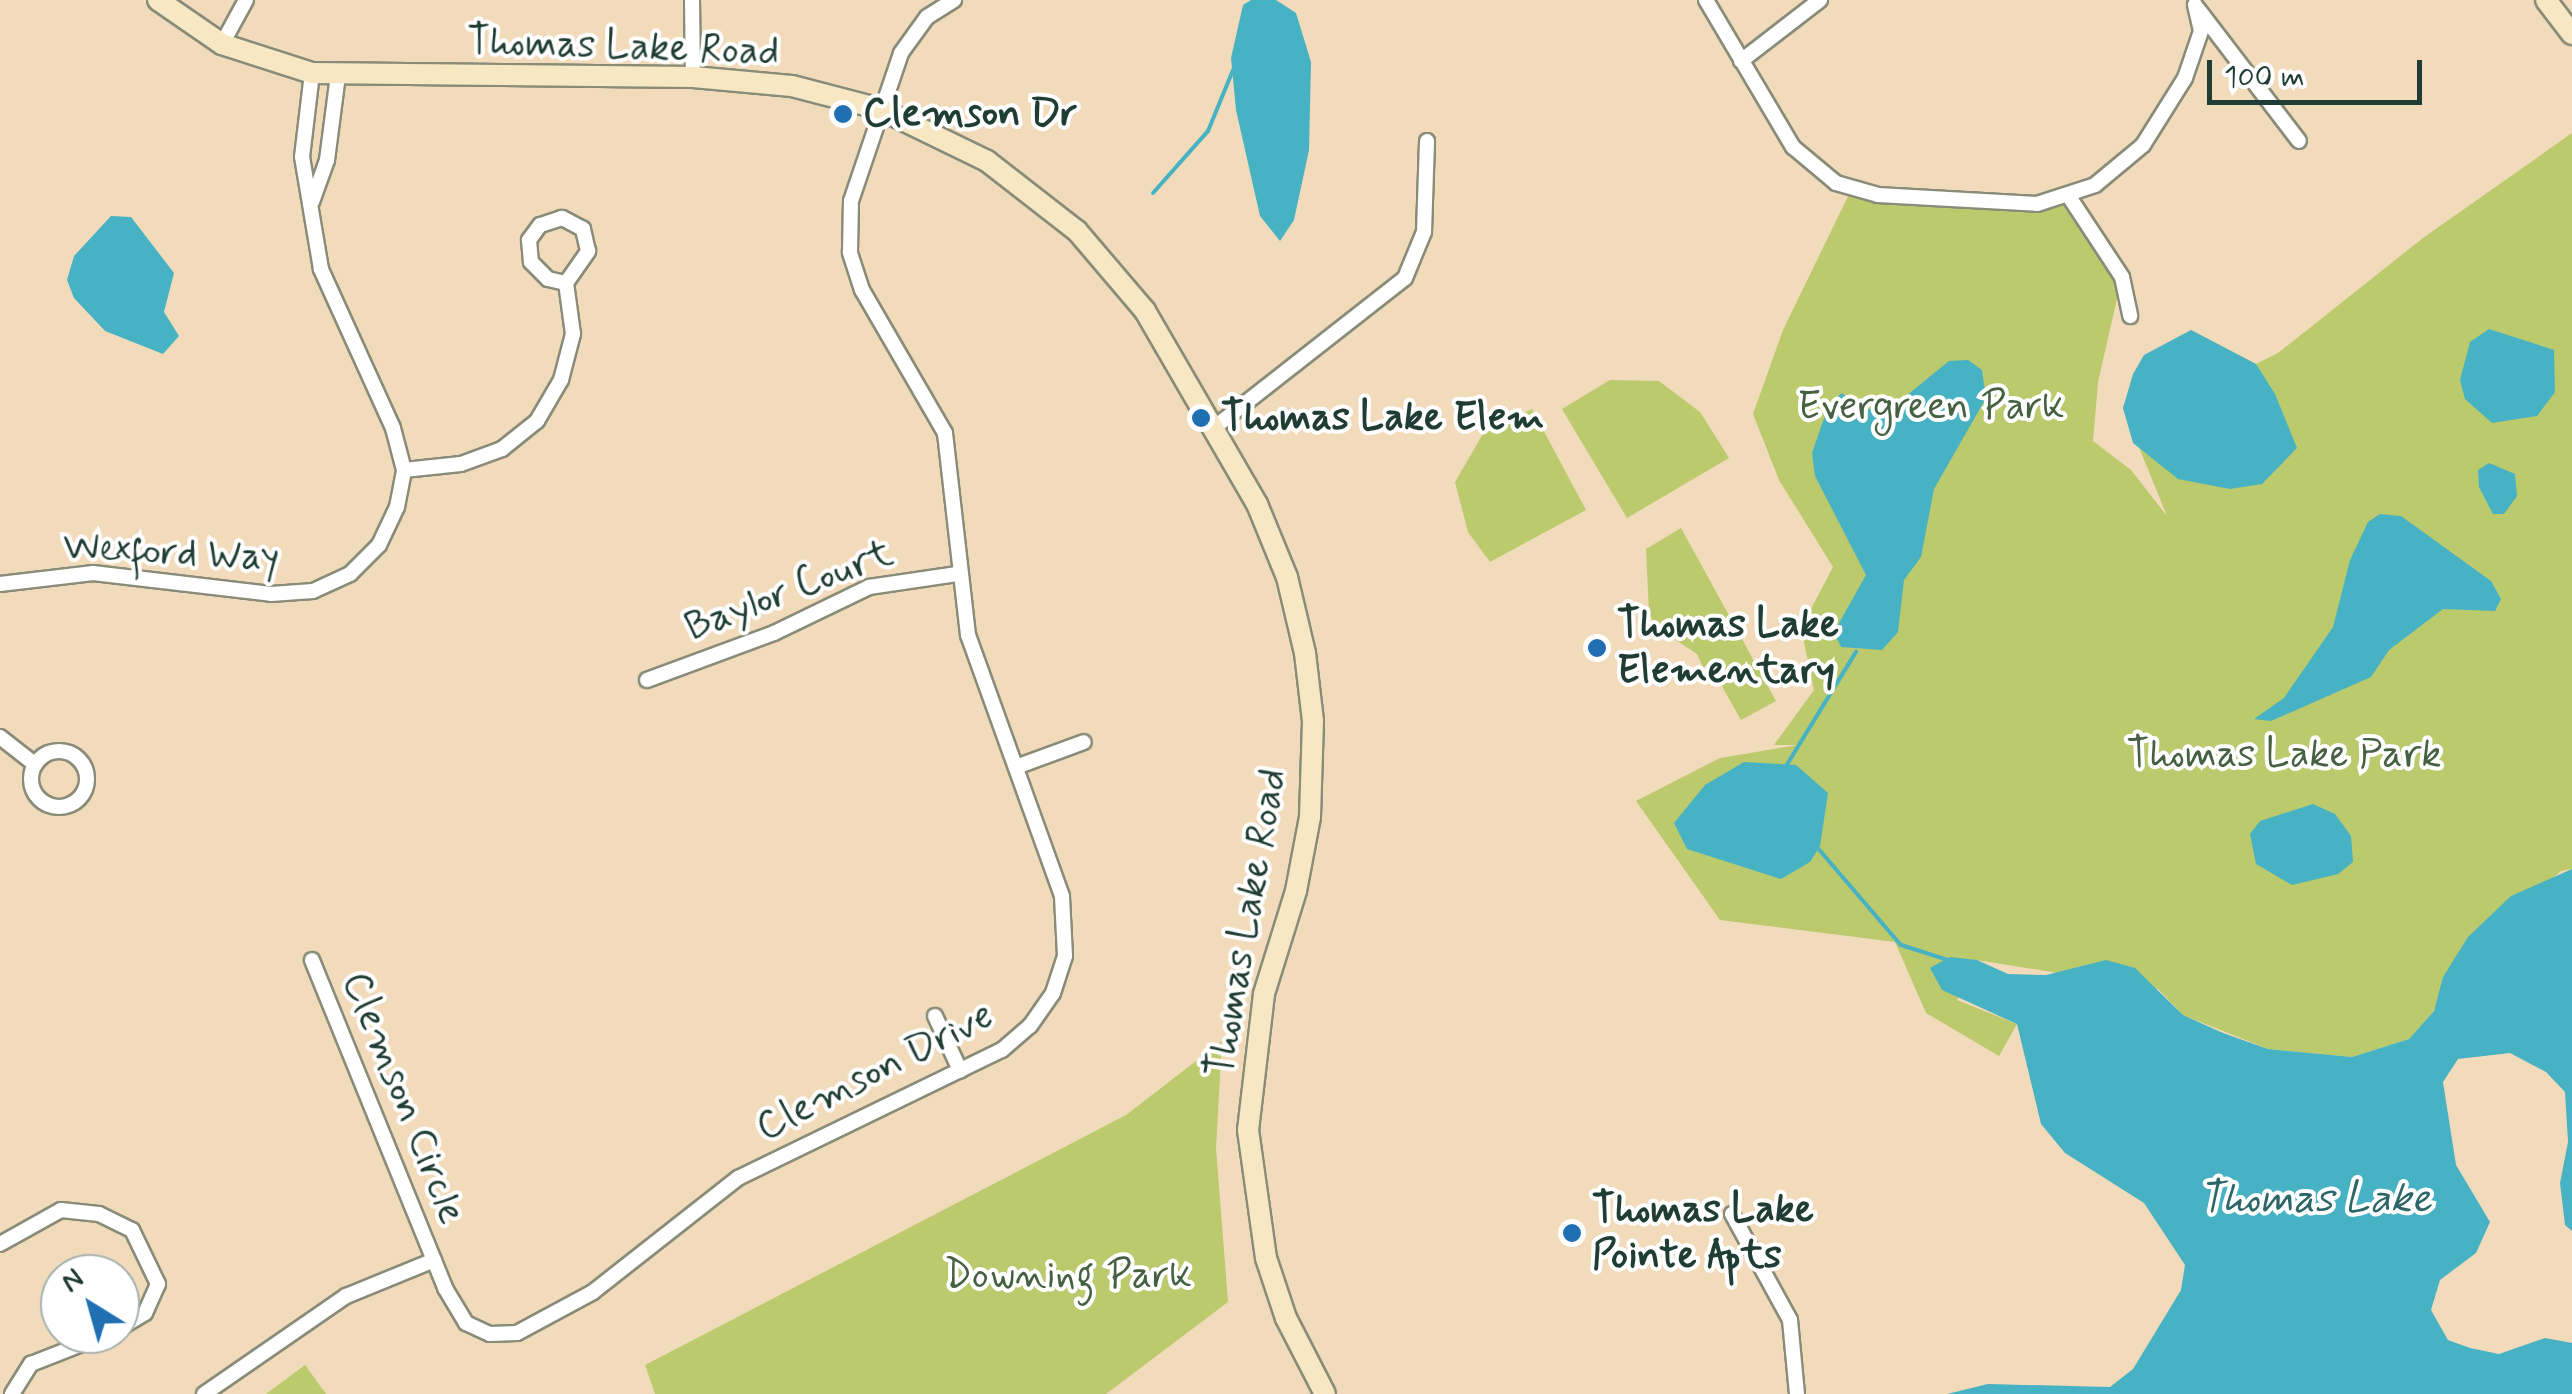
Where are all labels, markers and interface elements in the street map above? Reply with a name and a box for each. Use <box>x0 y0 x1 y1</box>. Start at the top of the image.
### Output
street label: Thomas Lake Road <box>464 17 782 77</box>
scale bar <box>2212 40 2427 102</box>
text: 100 m <box>2224 58 2305 97</box>
place label: Clemson Dr <box>863 90 1076 138</box>
marker: Clemson Dr <box>832 103 854 125</box>
park label: Evergreen Park <box>1800 383 2062 431</box>
place label: Thomas Lake Elem <box>1221 394 1548 442</box>
marker: Thomas Lake Elem <box>1190 407 1212 429</box>
street label: Wexford Way <box>59 523 283 583</box>
street label: Baylor Court <box>680 530 898 652</box>
place label: Thomas Lake Elementary <box>1617 601 1842 695</box>
marker: Thomas Lake Elementary <box>1586 637 1608 659</box>
park label: Thomas Lake Park <box>2126 731 2442 779</box>
street label: Thomas Lake Road <box>1196 763 1298 1083</box>
street label: Clemson Circle <box>331 965 475 1231</box>
street label: Clemson Drive <box>750 992 1000 1152</box>
water label: Thomas Lake <box>2197 1175 2433 1225</box>
place label: Thomas Lake Pointe Apts <box>1592 1186 1817 1280</box>
marker: Thomas Lake Pointe Apts <box>1561 1222 1583 1244</box>
park label: Downing Park <box>948 1252 1188 1300</box>
north arrow <box>40 1254 140 1354</box>
text: N <box>54 1261 91 1302</box>

